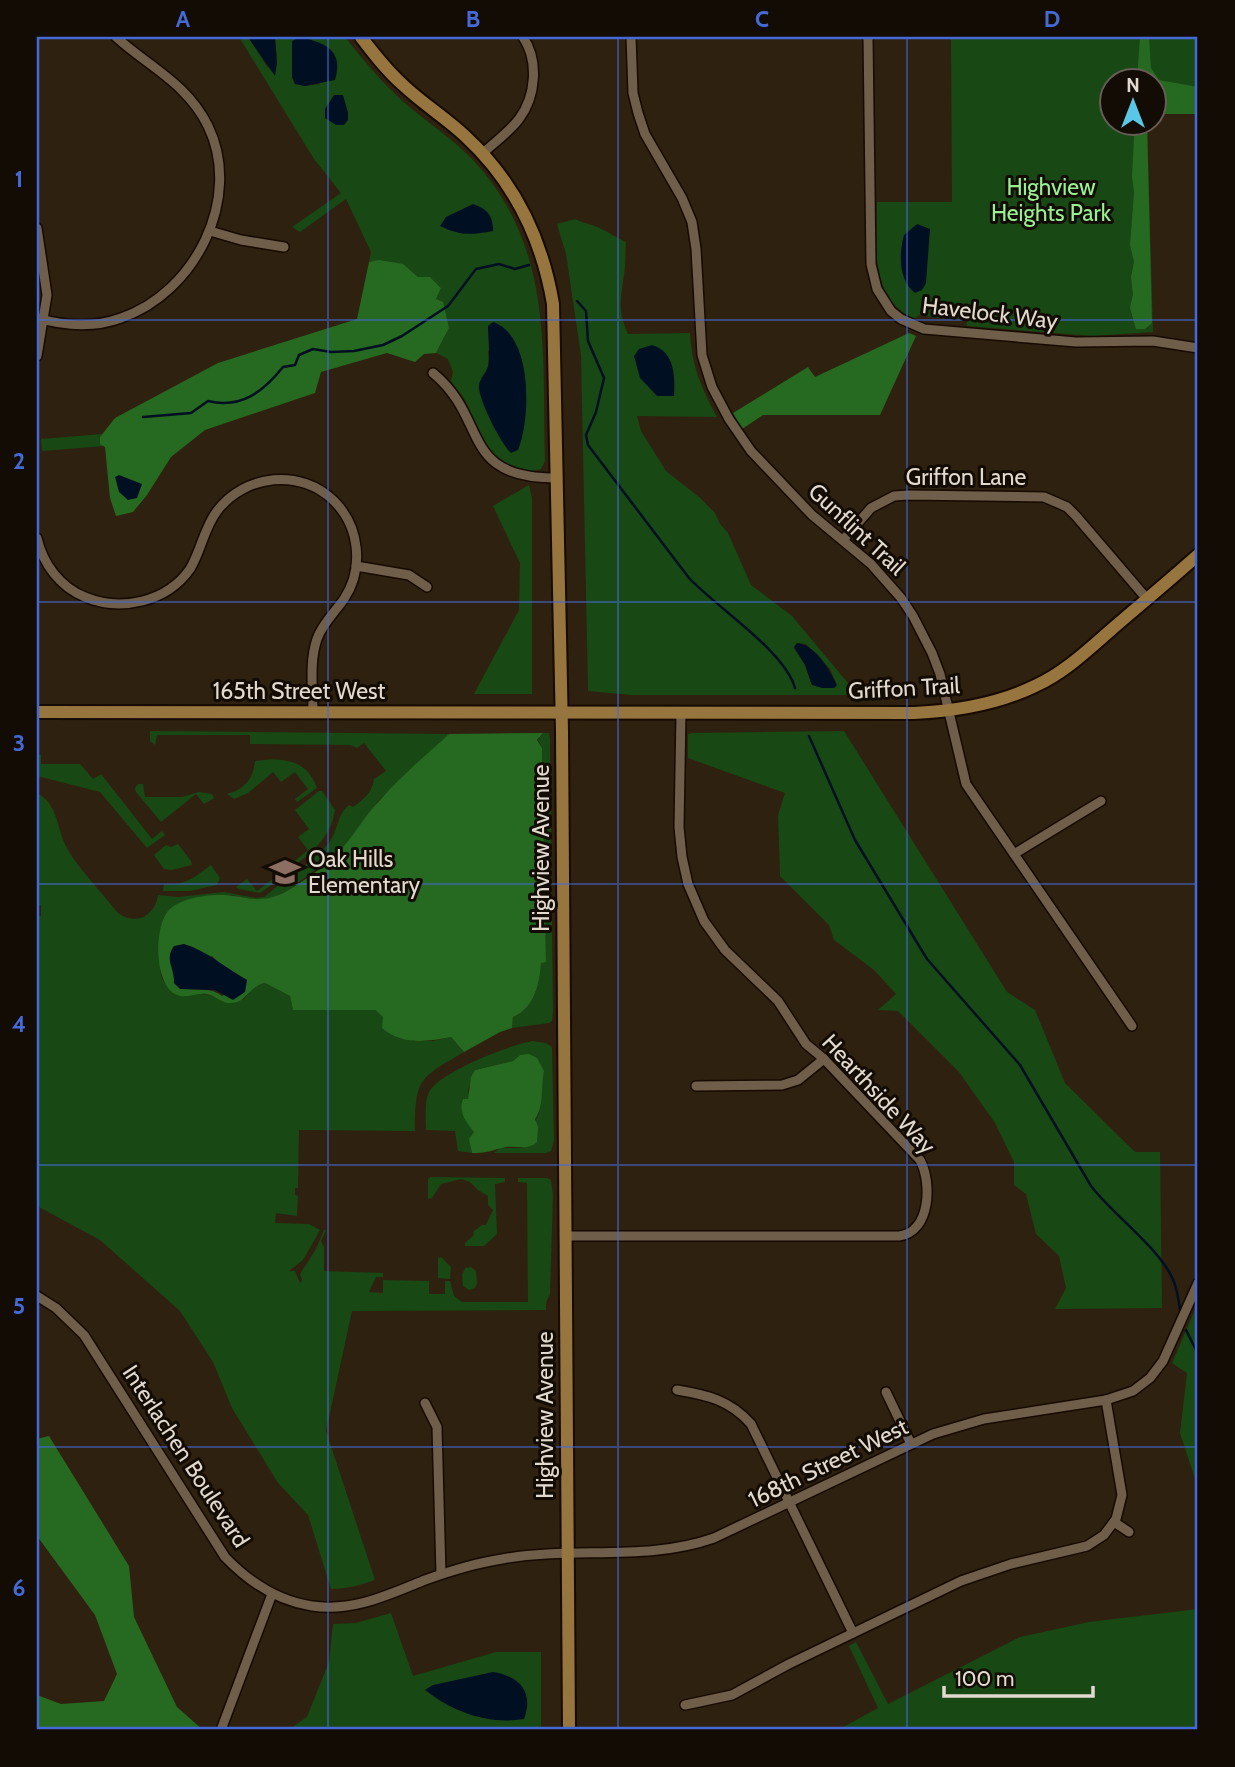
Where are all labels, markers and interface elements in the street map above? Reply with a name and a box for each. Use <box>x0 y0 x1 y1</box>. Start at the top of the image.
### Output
text: A <box>176 5 191 33</box>
text: B <box>466 5 480 33</box>
text: C <box>755 5 769 33</box>
text: D <box>1044 5 1060 33</box>
north arrow <box>1098 66 1168 136</box>
text: N <box>1126 74 1140 97</box>
text: 1 <box>15 165 23 193</box>
park label: Highview Heights Park <box>991 173 1112 227</box>
street label: Havelock Way <box>921 291 1060 335</box>
text: 2 <box>13 447 25 475</box>
street label: Griffon Lane <box>906 463 1026 491</box>
street label: Gunflint Trail <box>803 477 912 581</box>
street label: Griffon Trail <box>847 671 961 705</box>
street label: 165th Street West <box>213 677 386 705</box>
text: 3 <box>13 729 25 757</box>
street label: Highview Avenue <box>527 764 555 932</box>
place label: Oak Hills Elementary <box>308 845 421 899</box>
school or university icon: Oak Hills Elementary <box>268 855 302 889</box>
text: 4 <box>12 1010 26 1038</box>
street label: Hearthside Way <box>816 1028 942 1160</box>
text: 5 <box>13 1292 25 1320</box>
street label: Highview Avenue <box>531 1331 559 1499</box>
street label: Interlachen Boulevard <box>117 1360 255 1552</box>
street label: 168th Street West <box>744 1412 913 1514</box>
text: 6 <box>13 1574 25 1602</box>
scale bar <box>944 1655 1093 1699</box>
text: 100 m <box>955 1666 1014 1691</box>

